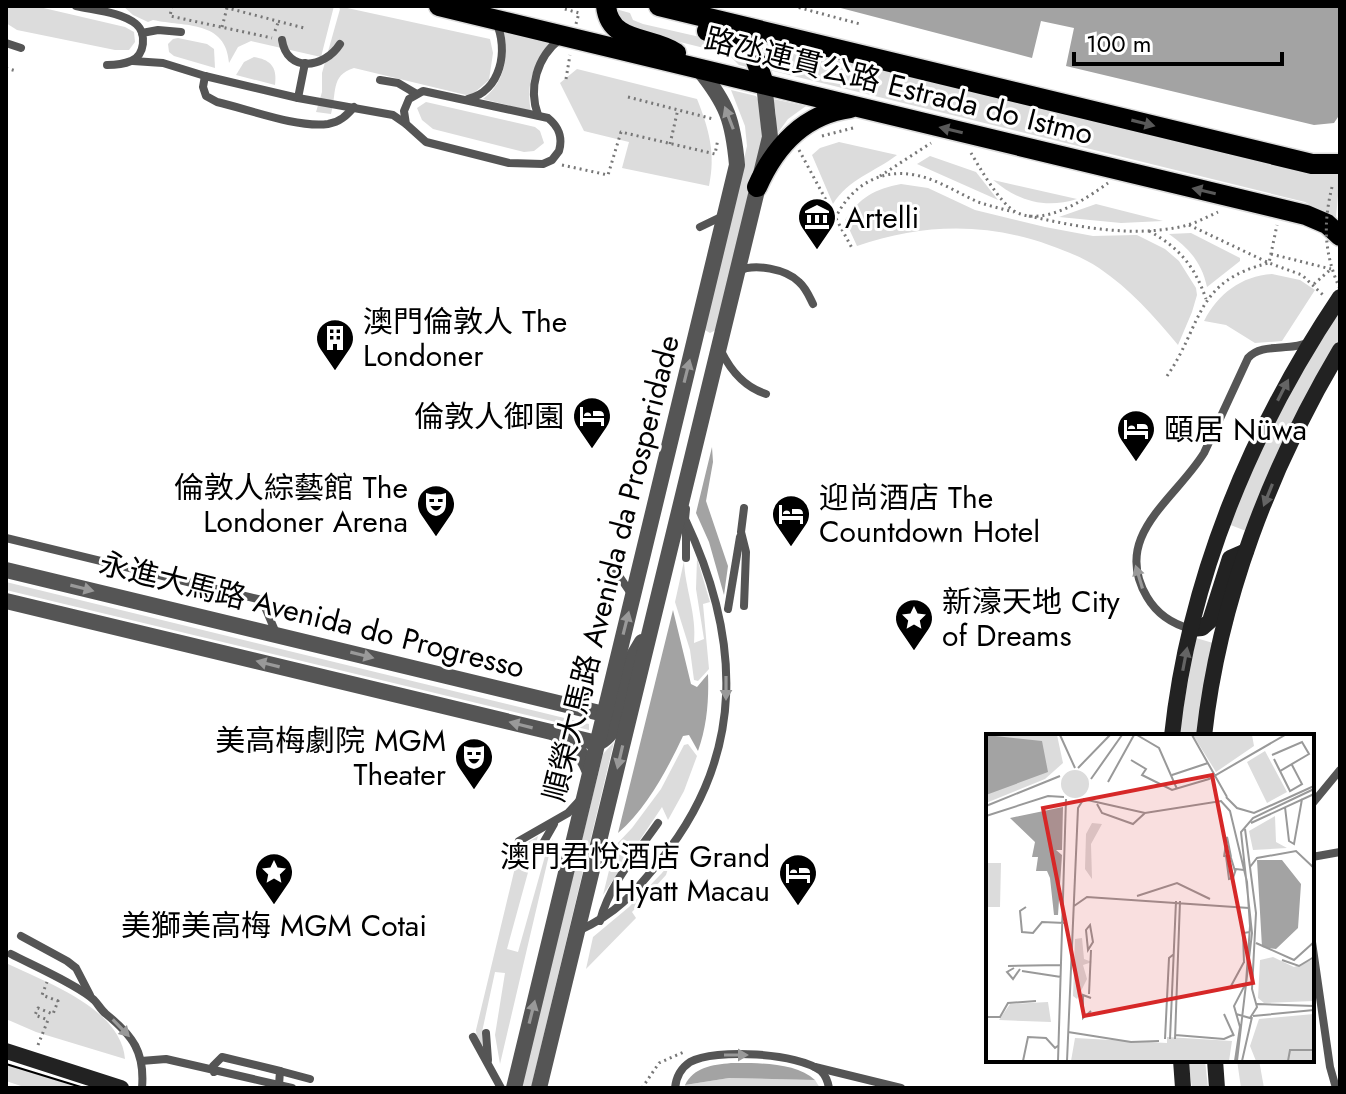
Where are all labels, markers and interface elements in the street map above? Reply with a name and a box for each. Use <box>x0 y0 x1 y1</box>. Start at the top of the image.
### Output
scale bar <box>1074 16 1282 66</box>
street label: 路氹連貫公路 Estrada do Istmo <box>700 17 1098 155</box>
text: 100 m <box>1086 26 1152 61</box>
one-way arrow <box>722 106 735 130</box>
one-way arrow <box>1130 117 1155 130</box>
one-way arrow <box>939 123 964 135</box>
one-way arrow <box>1192 184 1217 197</box>
museum icon: Artelli <box>796 196 838 251</box>
place label: Artelli <box>845 196 919 239</box>
place label: 澳門倫敦人 The Londoner <box>363 300 567 377</box>
building icon: 澳門倫敦人 The Londoner <box>314 317 356 372</box>
street label: 順榮大馬路 Avenida da Prosperidade <box>532 330 690 806</box>
one-way arrow <box>682 358 694 383</box>
one-way arrow <box>1276 378 1289 401</box>
place label: 倫敦人御園 <box>414 395 564 438</box>
hotel icon: 倫敦人御園 <box>571 395 613 450</box>
hotel icon: 頤居 Nüwa <box>1115 408 1157 463</box>
place label: 頤居 Nüwa <box>1164 408 1307 451</box>
place label: 倫敦人綜藝館 The Londoner Arena <box>174 466 408 543</box>
place label: 迎尚酒店 The Countdown Hotel <box>819 476 1040 553</box>
theatre icon: 倫敦人綜藝館 The Londoner Arena <box>415 483 457 538</box>
one-way arrow <box>1261 483 1274 507</box>
hotel icon: 迎尚酒店 The Countdown Hotel <box>770 493 812 548</box>
street label: 永進大馬路 Avenida do Progresso <box>95 541 529 689</box>
one-way arrow <box>1132 565 1145 589</box>
place label: 新濠天地 City of Dreams <box>942 580 1121 657</box>
one-way arrow <box>69 582 94 595</box>
place icon: 新濠天地 City of Dreams <box>893 597 935 652</box>
one-way arrow <box>620 611 633 636</box>
one-way arrow <box>1179 646 1192 671</box>
one-way arrow <box>349 650 374 662</box>
one-way arrow <box>256 657 281 670</box>
one-way arrow <box>720 676 732 702</box>
one-way arrow <box>509 718 534 730</box>
place label: 美高梅劇院 MGM Theater <box>215 719 447 796</box>
inset map <box>986 734 1314 1062</box>
theatre icon: 美高梅劇院 MGM Theater <box>453 736 495 791</box>
one-way arrow <box>613 745 626 770</box>
place label: 澳門君悅酒店 Grand Hyatt Macau <box>500 835 770 912</box>
place icon: 美獅美高梅 MGM Cotai <box>253 851 295 906</box>
hotel icon: 澳門君悅酒店 Grand Hyatt Macau <box>777 852 819 907</box>
place label: 美獅美高梅 MGM Cotai <box>121 904 427 947</box>
one-way arrow <box>526 1000 539 1025</box>
one-way arrow <box>112 1018 130 1037</box>
one-way arrow <box>724 1049 749 1061</box>

